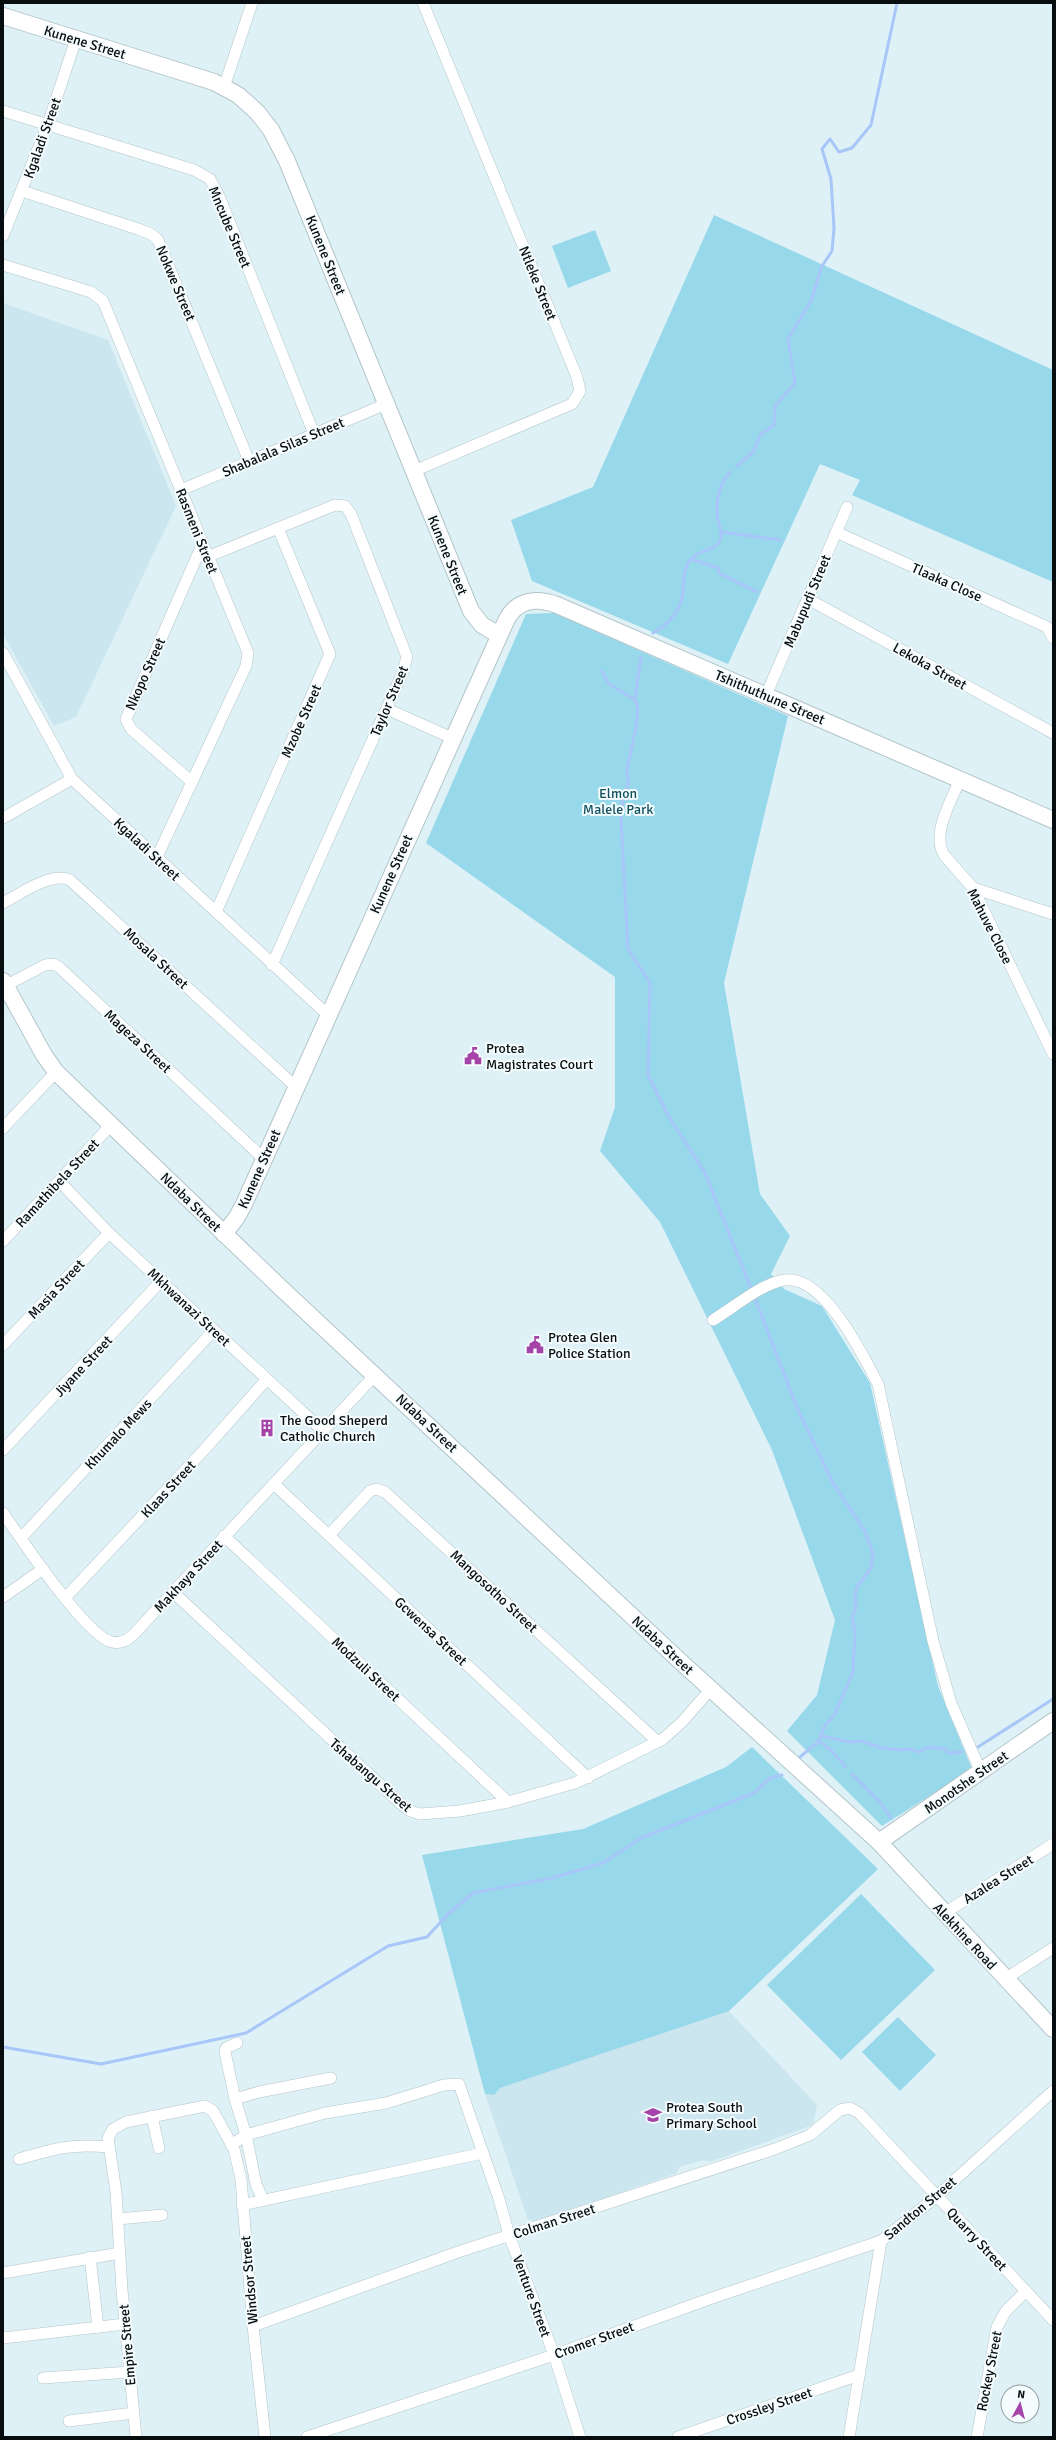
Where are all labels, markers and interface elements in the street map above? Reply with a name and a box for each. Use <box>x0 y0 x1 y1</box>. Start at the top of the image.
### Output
street label: Kunene Street <box>42 22 128 63</box>
street label: Kgaladi Street <box>20 95 65 181</box>
street label: Mncube Street <box>205 184 254 271</box>
street label: Kunene Street <box>302 213 349 298</box>
street label: Nokwe Street <box>152 243 199 324</box>
street label: Ntleke Street <box>515 244 560 323</box>
street label: Shabalala Silas Street <box>220 414 347 481</box>
street label: Rasmeni Street <box>172 486 221 576</box>
street label: Kunene Street <box>424 513 471 598</box>
street label: Mabupudi Street <box>780 552 835 650</box>
street label: Tlaaka Close <box>909 559 985 606</box>
street label: Nkopo Street <box>122 635 169 713</box>
street label: Lekoka Street <box>890 639 970 694</box>
street label: Taylor Street <box>367 663 412 739</box>
street label: Tshithuthune Street <box>712 667 827 728</box>
street label: Mzobe Street <box>278 682 325 761</box>
park label: Elmon Malele Park <box>583 785 653 818</box>
street label: Kgaladi Street <box>110 814 183 884</box>
street label: Kunene Street <box>366 832 416 916</box>
street label: Mahuve Close <box>963 885 1016 967</box>
street label: Mosala Street <box>120 924 192 993</box>
street label: Mageza Street <box>101 1006 175 1077</box>
place label: Protea Magistrates Court <box>486 1040 593 1073</box>
public building icon: Protea Magistrates Court <box>463 1046 483 1066</box>
street label: Kunene Street <box>234 1127 284 1211</box>
street label: Ramathibela Street <box>12 1135 103 1231</box>
street label: Ndaba Street <box>157 1169 225 1236</box>
street label: Masia Street <box>25 1256 88 1323</box>
street label: Mkhwanazi Street <box>144 1265 234 1350</box>
place label: Protea Glen Police Station <box>548 1329 631 1362</box>
street label: Jiyane Street <box>51 1332 116 1401</box>
public building icon: Protea Glen Police Station <box>525 1335 545 1355</box>
street label: Ndaba Street <box>392 1391 461 1456</box>
street label: Khumalo Mews <box>81 1395 155 1473</box>
place label: The Good Sheperd Catholic Church <box>280 1412 388 1445</box>
building icon: The Good Sheperd Catholic Church <box>257 1418 277 1438</box>
street label: Klaas Street <box>137 1457 199 1522</box>
street label: Makhaya Street <box>150 1536 226 1616</box>
street label: Mangosotho Street <box>446 1546 541 1636</box>
street label: Gcwensa Street <box>391 1593 471 1669</box>
street label: Ndaba Street <box>628 1613 697 1678</box>
street label: Modzuli Street <box>328 1633 403 1705</box>
street label: Tshabangu Street <box>326 1735 415 1816</box>
street label: Monotshe Street <box>921 1747 1012 1818</box>
street label: Azalea Street <box>960 1851 1037 1908</box>
street label: Alekhine Road <box>929 1899 1000 1973</box>
place label: Protea South Primary School <box>666 2099 757 2132</box>
school or university icon: Protea South Primary School <box>643 2105 663 2125</box>
street label: Sandton Street <box>881 2173 960 2244</box>
street label: Colman Street <box>511 2200 597 2243</box>
street label: Quarry Street <box>943 2204 1010 2275</box>
street label: Windsor Street <box>237 2235 262 2325</box>
street label: Venture Street <box>509 2253 554 2340</box>
street label: Empire Street <box>115 2303 140 2386</box>
street label: Cromer Street <box>552 2318 636 2363</box>
street label: Rockey Street <box>973 2329 1006 2413</box>
street label: Crossley Street <box>724 2384 814 2429</box>
north arrow <box>1000 2384 1040 2424</box>
text: N <box>1017 2388 1026 2401</box>

